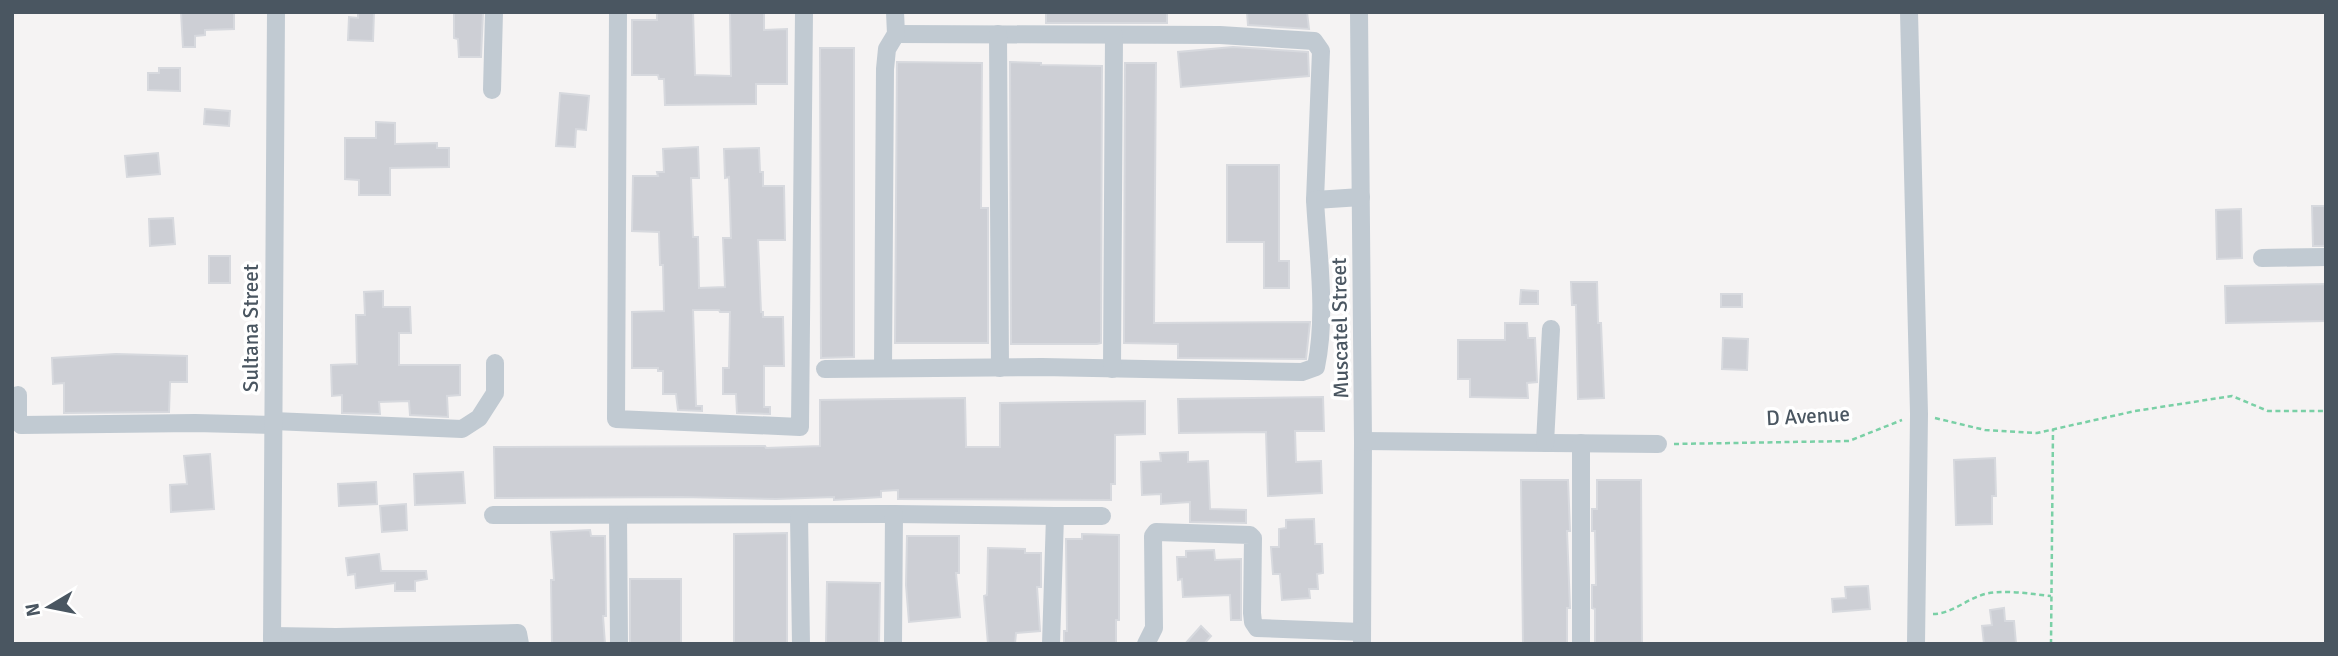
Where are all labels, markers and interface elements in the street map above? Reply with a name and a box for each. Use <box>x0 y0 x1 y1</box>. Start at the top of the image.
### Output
street label: Muscatel Street <box>1326 257 1354 399</box>
street label: Sultana Street <box>238 264 264 392</box>
street label: D Avenue <box>1765 401 1851 431</box>
north arrow <box>14 572 84 642</box>
text: N <box>20 601 46 618</box>

